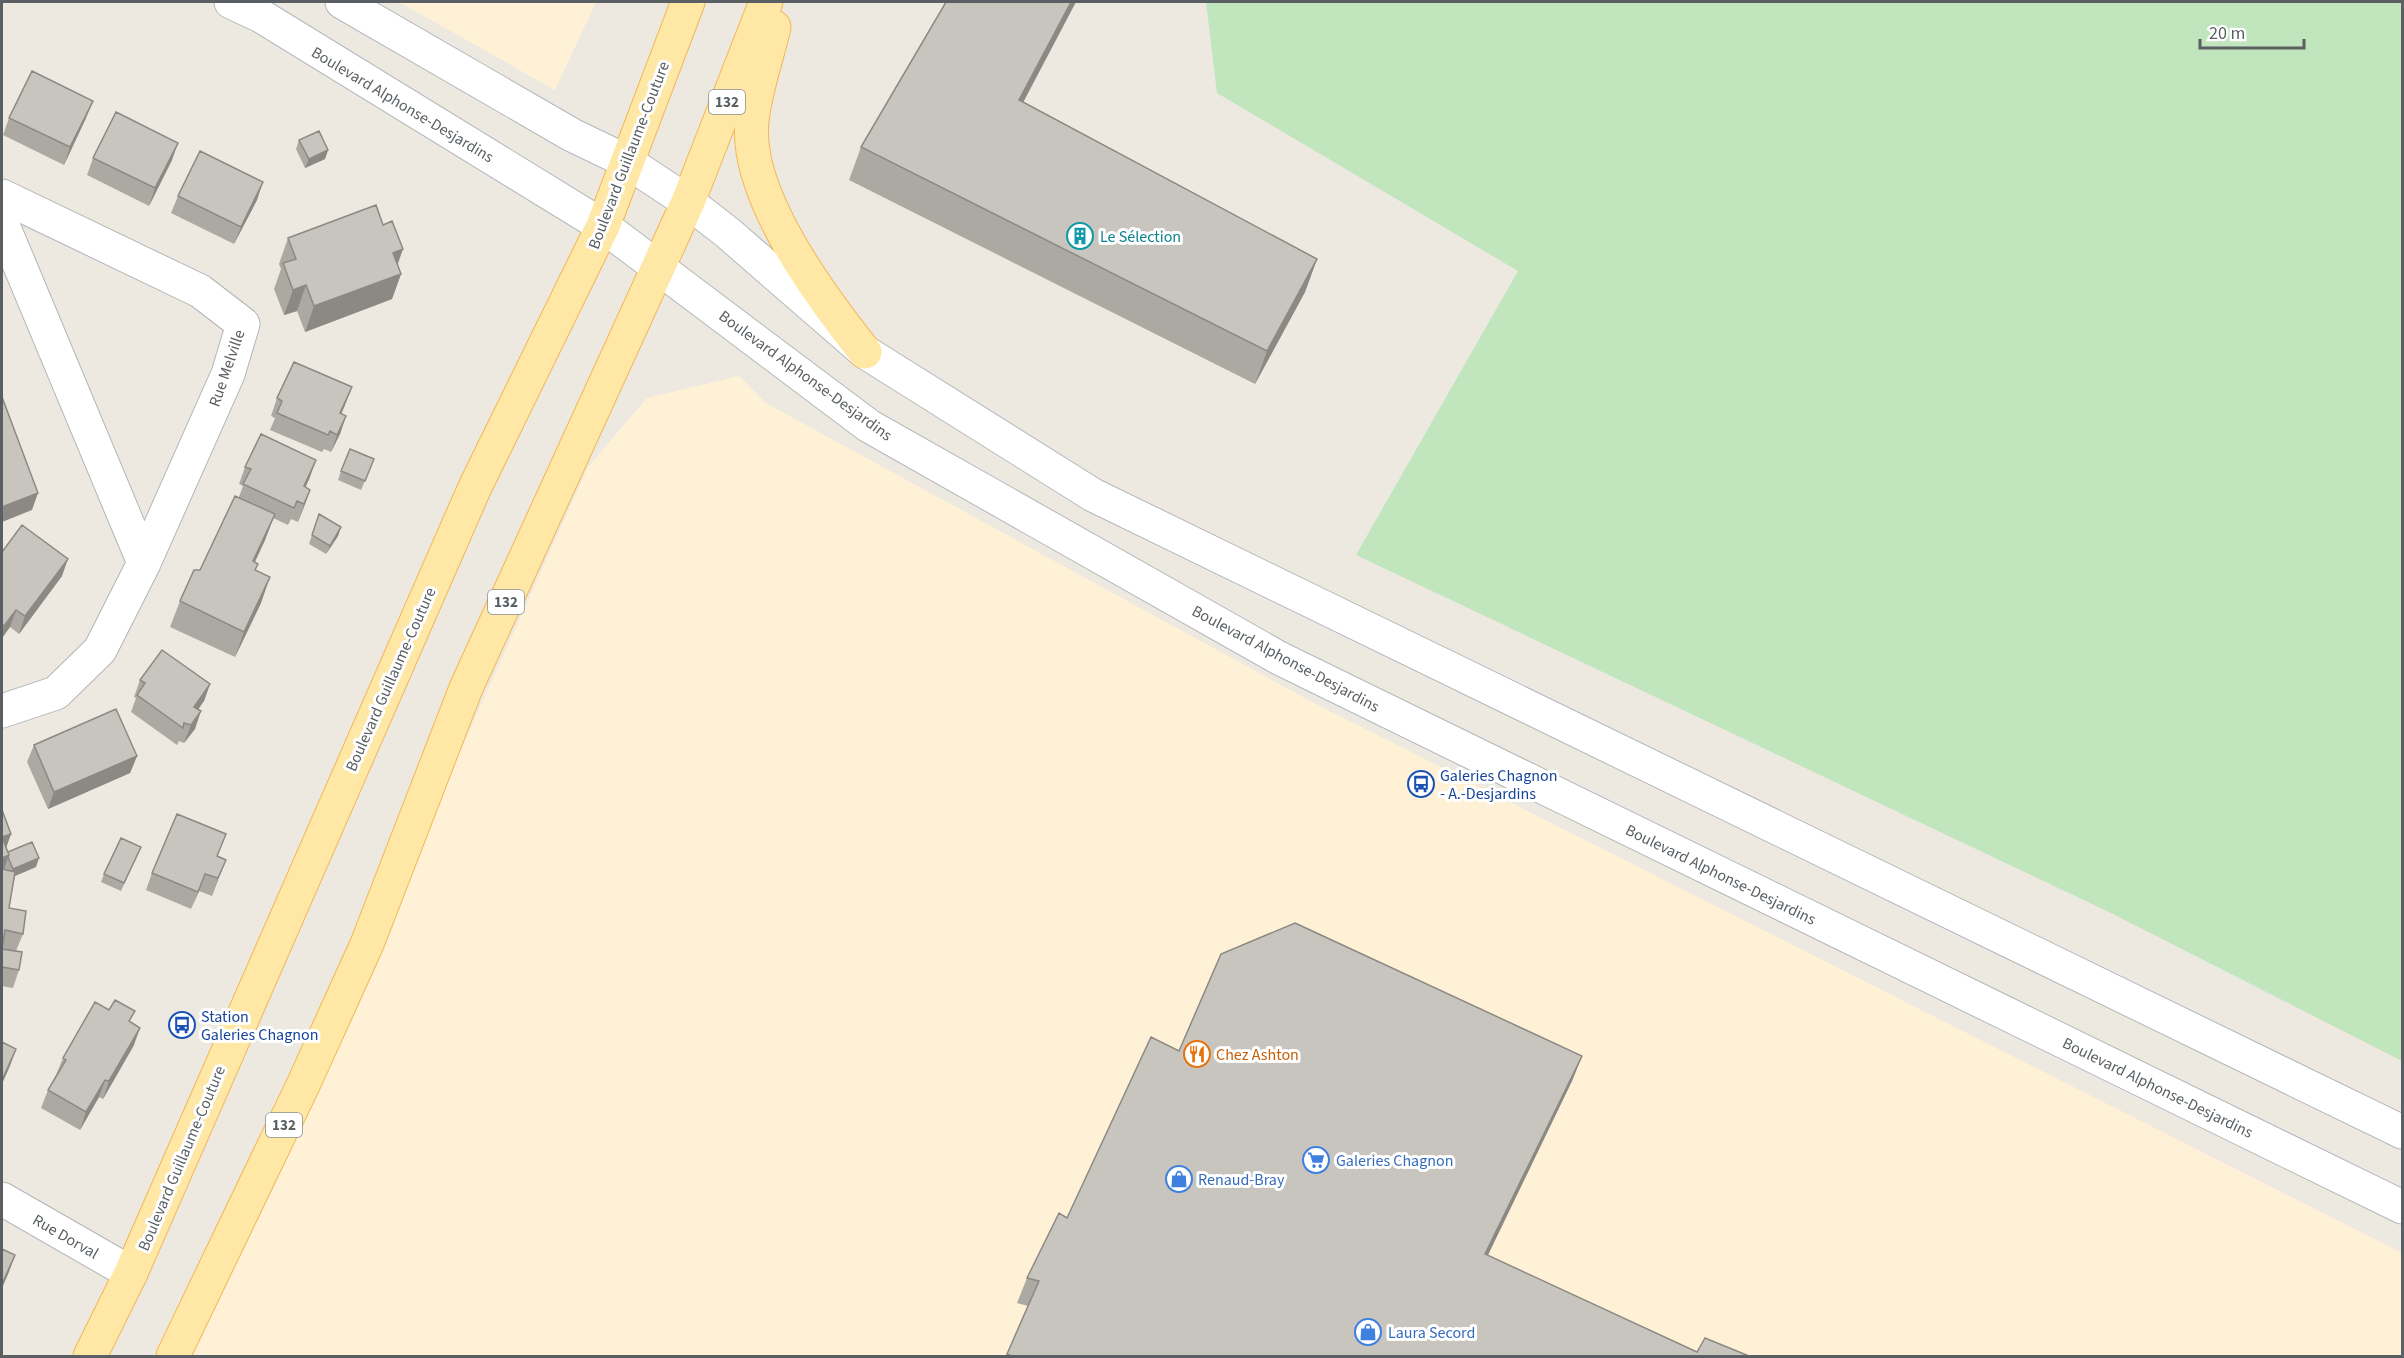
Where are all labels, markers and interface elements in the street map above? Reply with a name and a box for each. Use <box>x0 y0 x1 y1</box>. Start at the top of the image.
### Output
scale bar <box>2200 12 2304 50</box>
text: 20 m <box>2209 21 2245 46</box>
street label: Boulevard Alphonse-Desjardins <box>307 42 498 168</box>
street label: Boulevard Guillaume-Couture <box>583 58 675 252</box>
road number: 132 <box>709 90 745 114</box>
building icon: Le Sélection <box>1065 221 1095 251</box>
place label: Le Sélection <box>1100 226 1181 248</box>
street label: Boulevard Alphonse-Desjardins <box>714 305 897 446</box>
street label: Rue Melville <box>204 327 250 410</box>
street label: Boulevard Guillaume-Couture <box>340 584 442 775</box>
road number: 132 <box>488 590 524 614</box>
street label: Boulevard Alphonse-Desjardins <box>1188 600 1383 718</box>
place label: Galeries Chagnon - A.-Desjardins <box>1440 765 1557 805</box>
bus stop icon: Galeries Chagnon - A.-Desjardins <box>1406 769 1436 799</box>
street label: Boulevard Alphonse-Desjardins <box>1622 819 1820 931</box>
place label: Station Galeries Chagnon <box>201 1006 318 1046</box>
bus stop icon: Station Galeries Chagnon <box>167 1010 197 1040</box>
street label: Boulevard Alphonse-Desjardins <box>2059 1032 2257 1144</box>
restaurant icon: Chez Ashton <box>1182 1039 1212 1069</box>
place label: Chez Ashton <box>1216 1044 1299 1066</box>
street label: Boulevard Guillaume-Couture <box>133 1062 231 1254</box>
road number: 132 <box>266 1113 302 1137</box>
supermarket icon: Galeries Chagnon <box>1301 1145 1331 1175</box>
place label: Galeries Chagnon <box>1336 1150 1453 1172</box>
shop icon: Renaud-Bray <box>1164 1164 1194 1194</box>
place label: Renaud-Bray <box>1198 1169 1285 1191</box>
street label: Rue Dorval <box>29 1209 102 1265</box>
shop icon: Laura Secord <box>1353 1317 1383 1347</box>
place label: Laura Secord <box>1388 1322 1475 1344</box>

